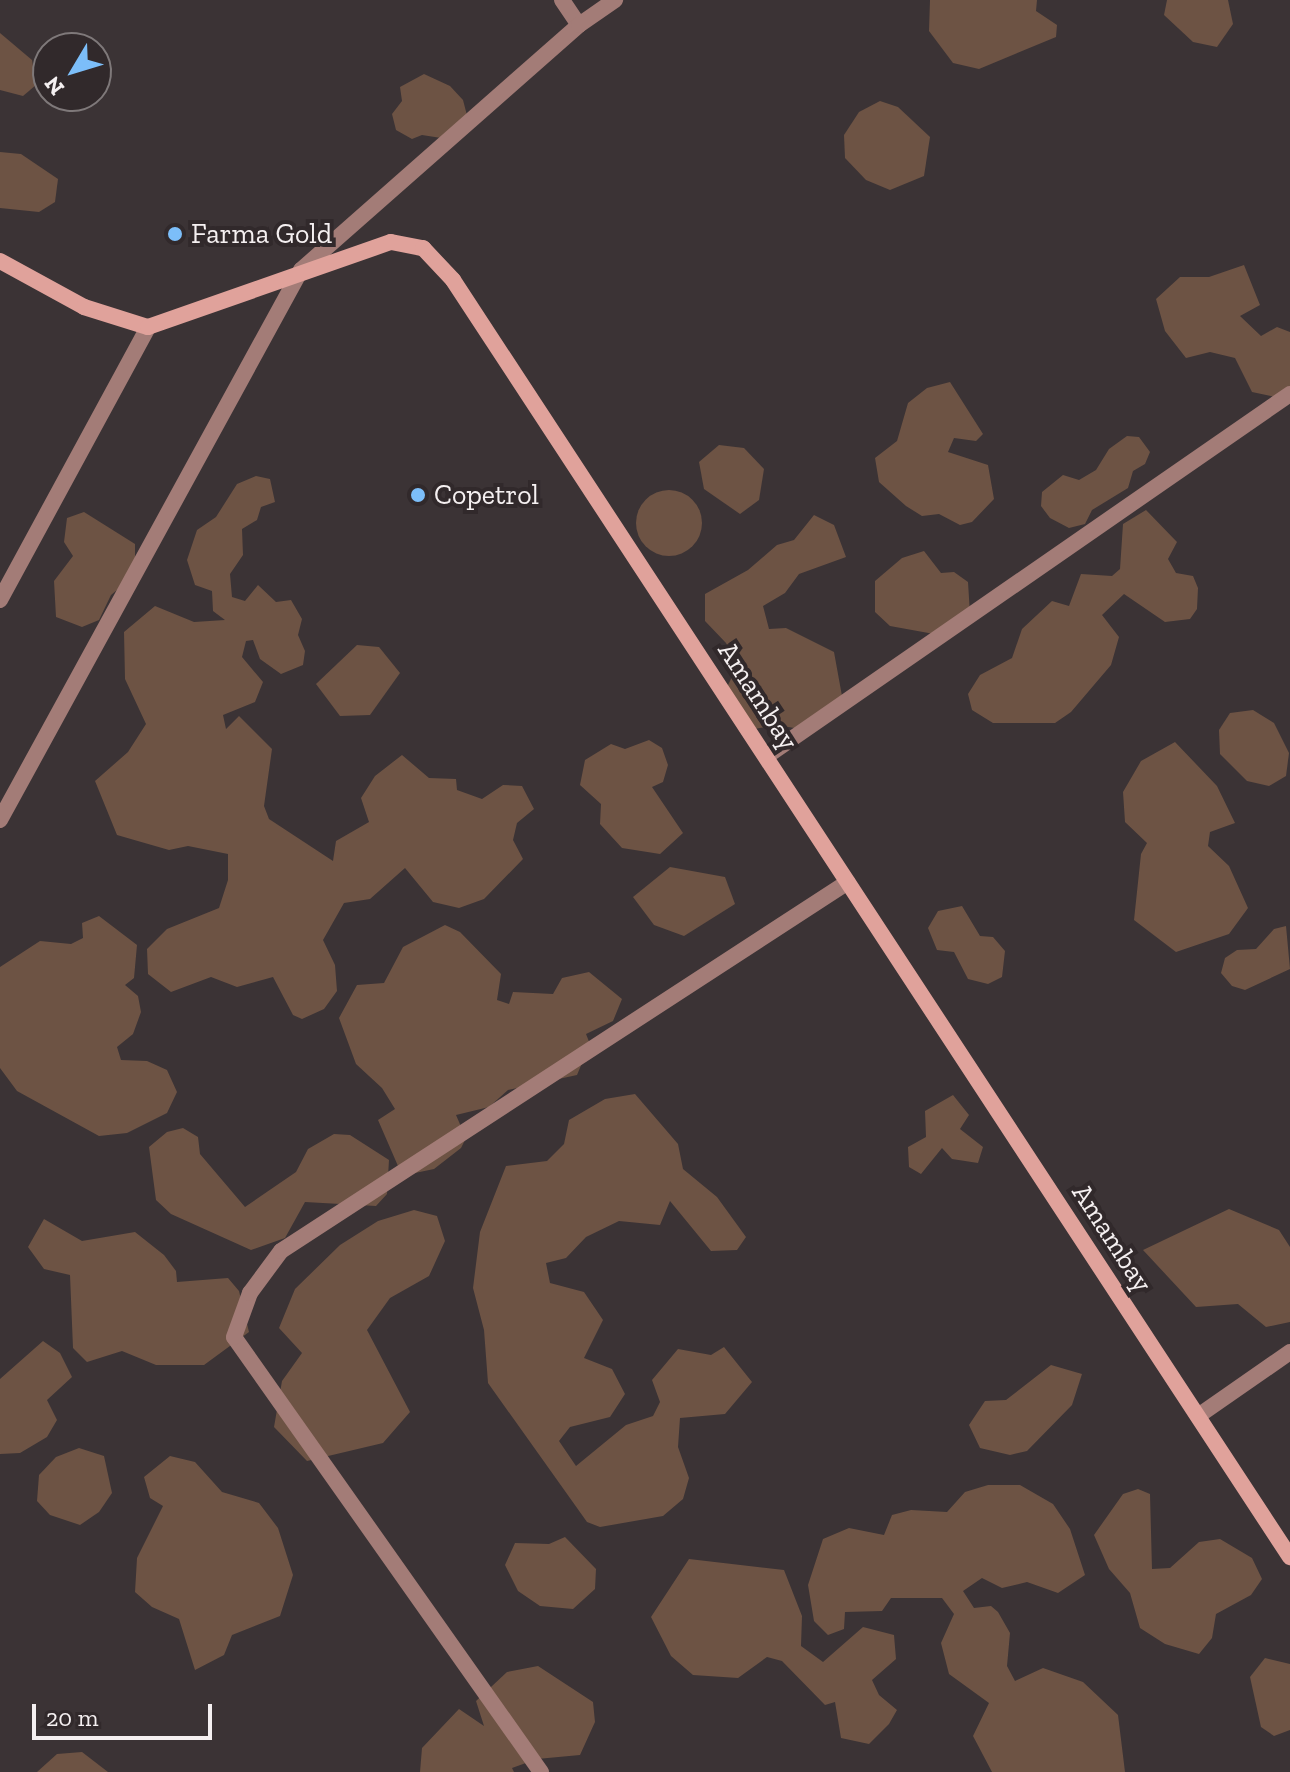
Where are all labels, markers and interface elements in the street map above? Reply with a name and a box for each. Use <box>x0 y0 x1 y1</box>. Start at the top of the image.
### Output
north arrow <box>32 32 112 112</box>
text: N <box>38 71 70 101</box>
place label: Farma Gold <box>191 217 332 251</box>
marker: Farma Gold <box>166 225 184 243</box>
place label: Copetrol <box>434 478 539 512</box>
marker: Copetrol <box>409 486 427 504</box>
street label: Amambay <box>711 636 805 756</box>
street label: Amambay <box>1065 1178 1159 1298</box>
scale bar <box>36 1688 216 1738</box>
text: 20 m <box>46 1703 98 1732</box>

